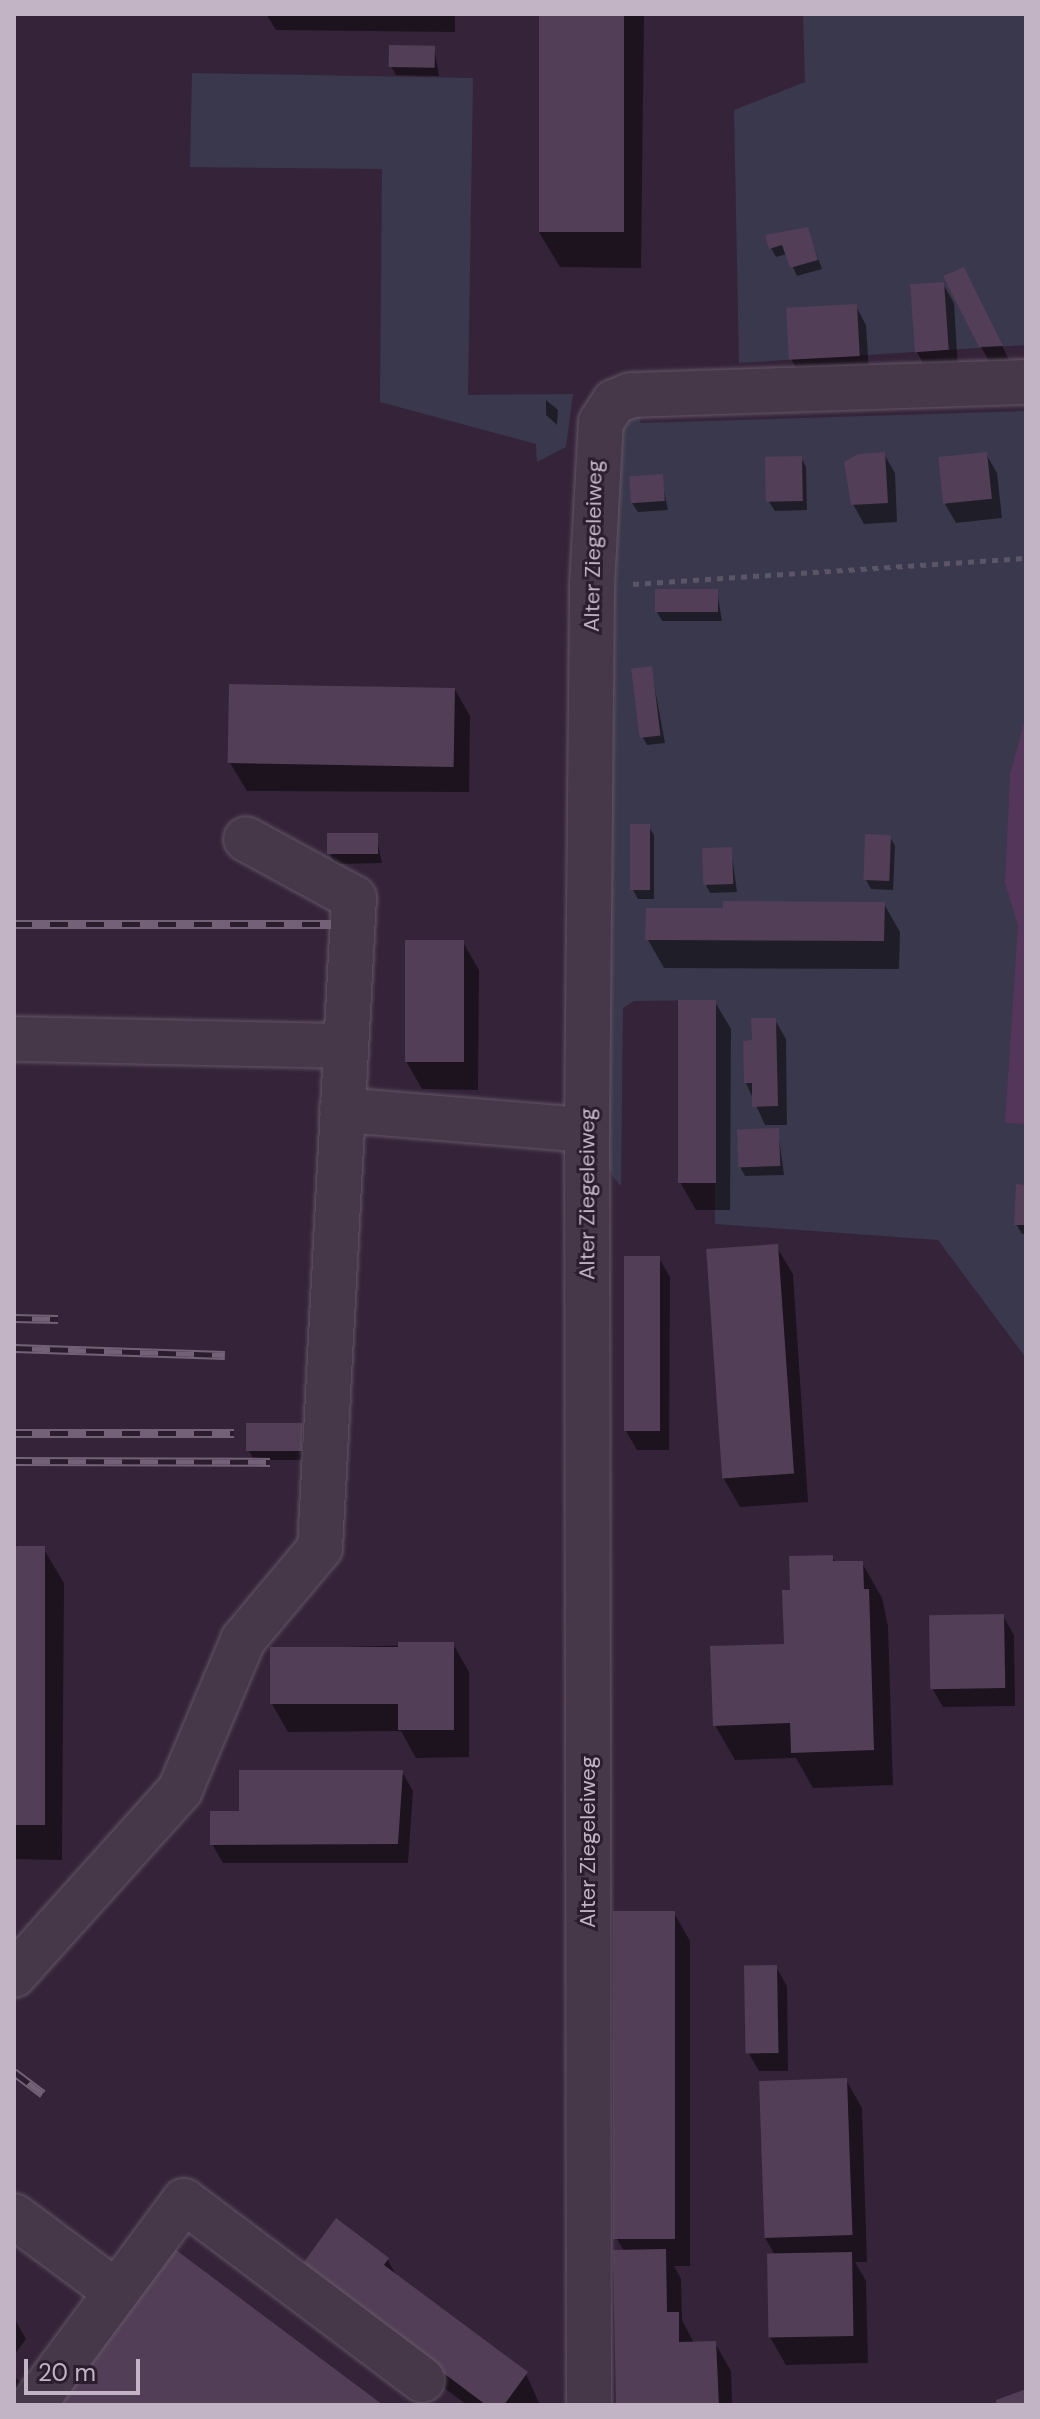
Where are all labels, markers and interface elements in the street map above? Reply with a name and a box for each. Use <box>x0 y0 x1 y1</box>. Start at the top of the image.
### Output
street label: Alter Ziegeleiweg <box>578 460 608 632</box>
street label: Alter Ziegeleiweg <box>574 1108 600 1280</box>
street label: Alter Ziegeleiweg <box>575 1756 601 1928</box>
scale bar <box>28 2343 144 2393</box>
text: 20 m <box>38 2357 96 2388</box>

